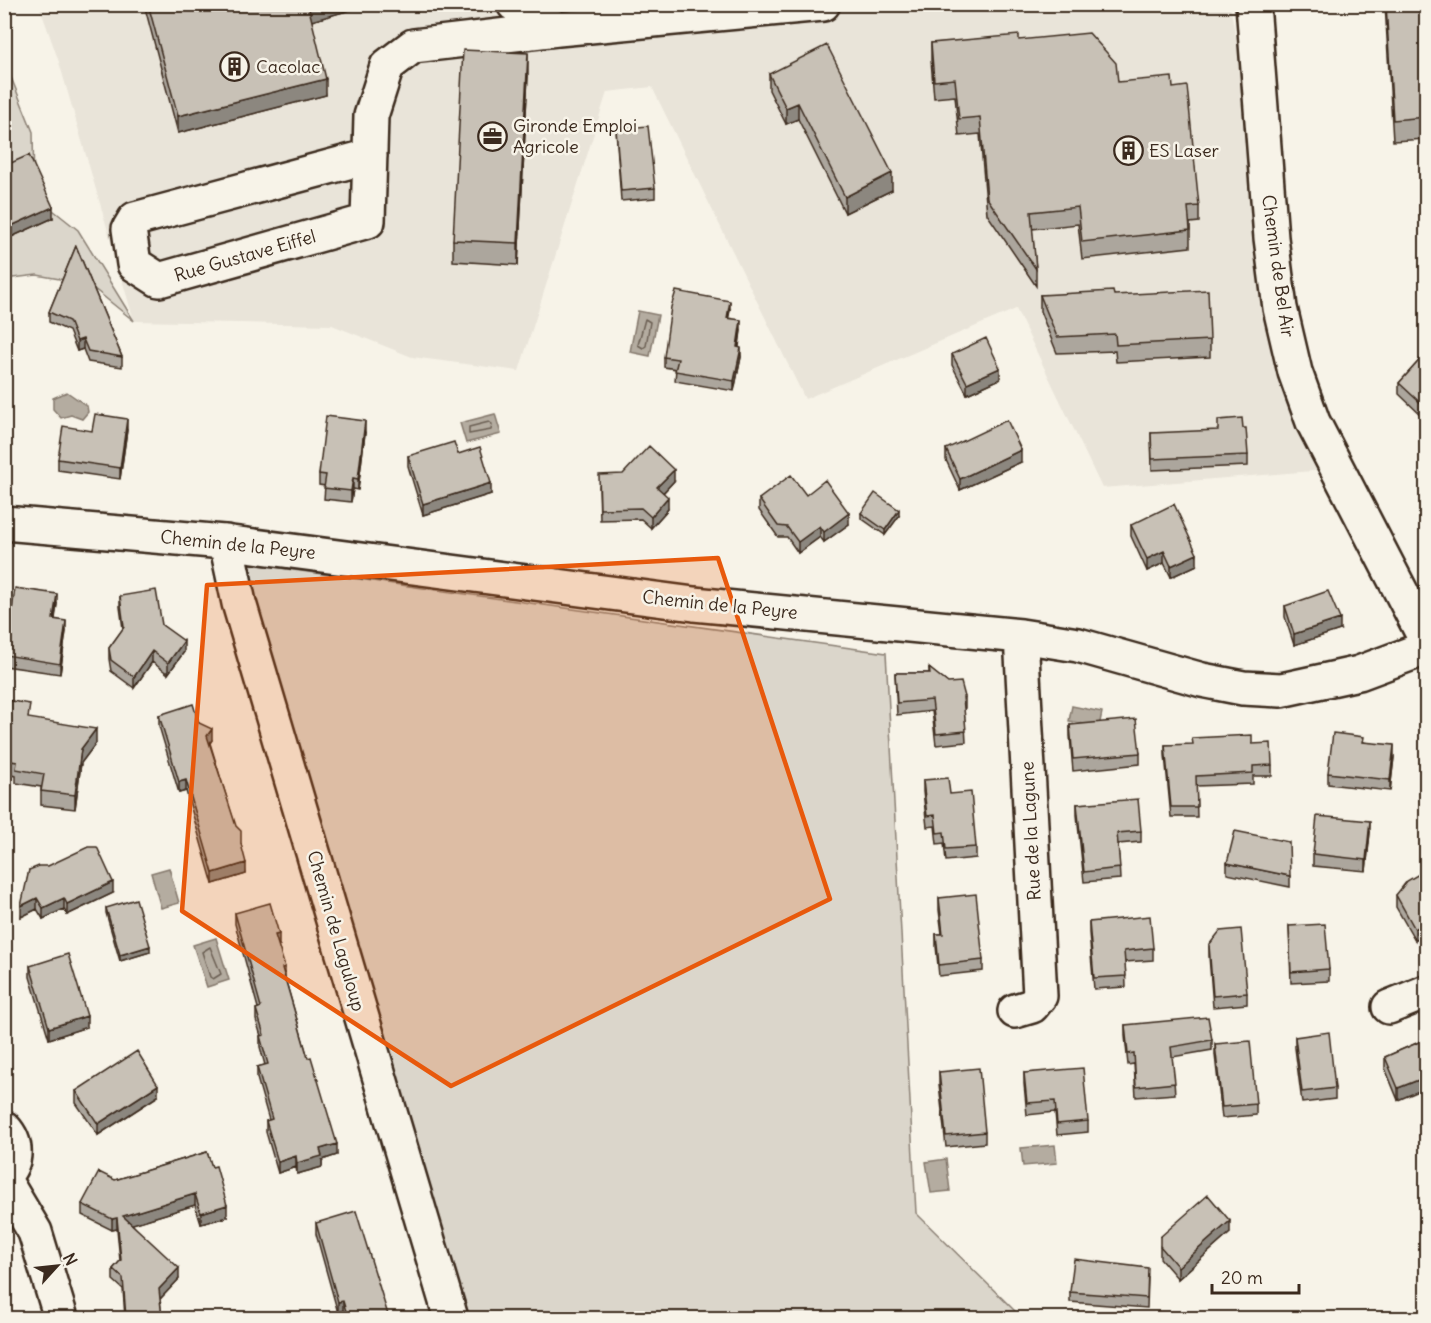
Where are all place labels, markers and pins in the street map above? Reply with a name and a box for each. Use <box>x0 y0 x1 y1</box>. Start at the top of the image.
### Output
building icon: Cacolac <box>219 51 251 83</box>
place label: Cacolac <box>256 55 320 78</box>
place label: Gironde Emploi Agricole <box>513 114 637 158</box>
office icon: Gironde Emploi Agricole <box>476 120 508 152</box>
building icon: ES Laser <box>1112 135 1144 167</box>
place label: ES Laser <box>1149 139 1220 162</box>

